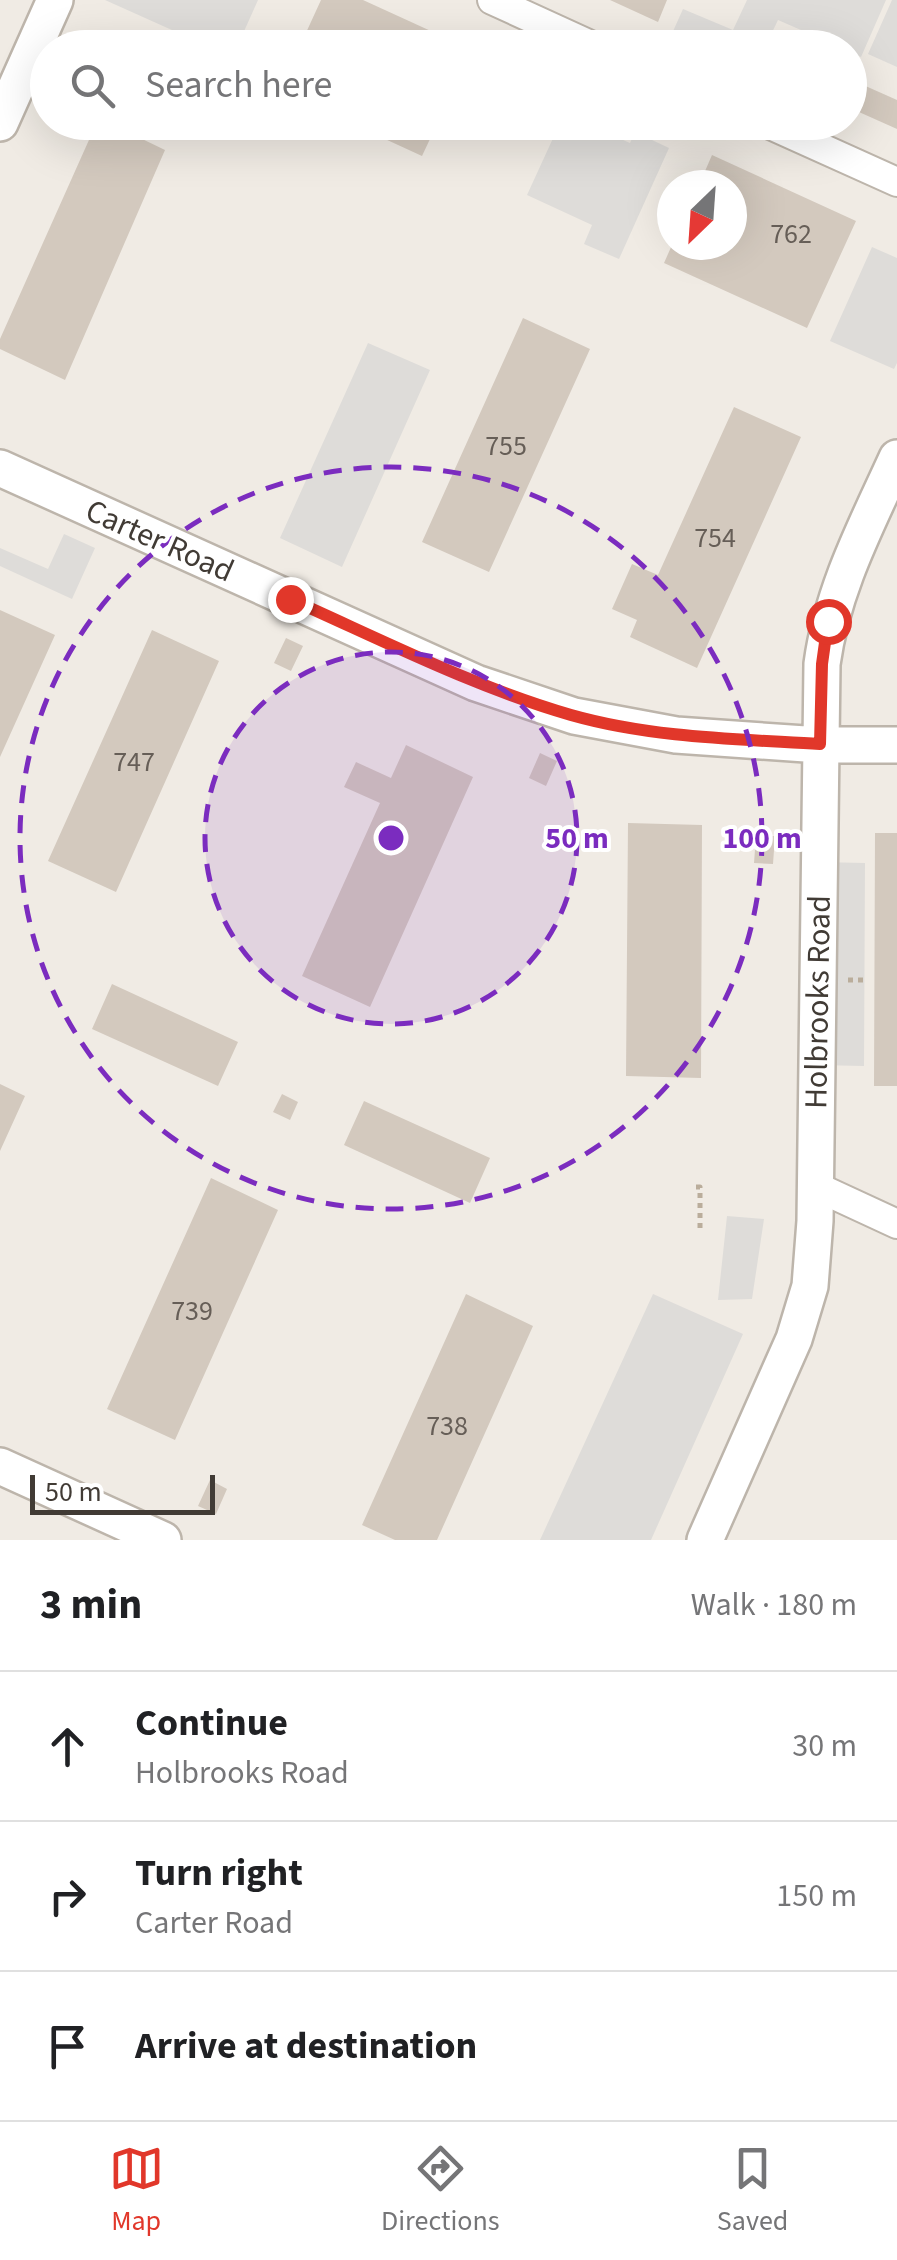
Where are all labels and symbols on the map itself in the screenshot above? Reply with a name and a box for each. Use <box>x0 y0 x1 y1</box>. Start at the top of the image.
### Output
north arrow <box>657 170 747 260</box>
house number: 762 <box>770 214 812 254</box>
house number: 755 <box>485 426 527 466</box>
street label: Carter Road <box>78 488 241 594</box>
house number: 754 <box>694 518 736 558</box>
route end <box>268 577 314 623</box>
route start <box>806 599 852 645</box>
house number: 747 <box>113 742 155 782</box>
text: 50 m <box>545 817 609 860</box>
text: 100 m <box>722 817 802 860</box>
centre of rings <box>373 820 409 856</box>
street label: Holbrooks Road <box>793 895 843 1109</box>
house number: 739 <box>171 1291 213 1331</box>
house number: 738 <box>426 1406 468 1446</box>
scale bar <box>30 1470 215 1514</box>

